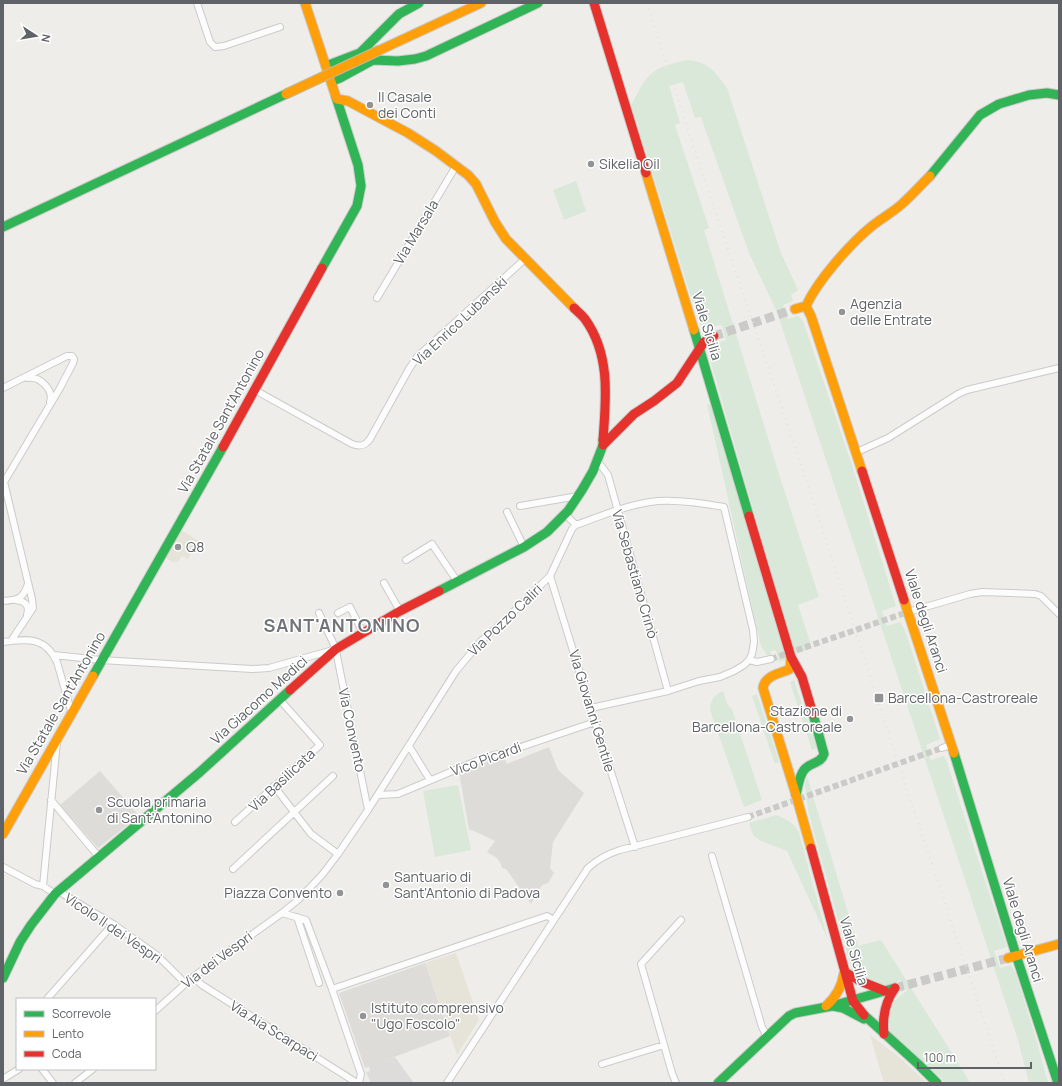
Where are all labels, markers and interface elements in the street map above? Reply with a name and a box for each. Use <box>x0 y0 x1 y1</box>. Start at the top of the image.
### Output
north arrow <box>16 16 56 56</box>
text: N <box>38 33 54 44</box>
place label: Il Casale dei Conti <box>378 87 436 122</box>
marker: Il Casale dei Conti <box>365 100 375 110</box>
place label: Sikelia Oil <box>599 154 660 173</box>
marker: Sikelia Oil <box>586 159 596 169</box>
street label: Via Marsala <box>389 196 442 268</box>
street label: Via Enrico Lubanski <box>408 272 511 369</box>
street label: Viale Sicilia <box>688 289 727 362</box>
place label: Agenzia delle Entrate <box>850 294 932 329</box>
marker: Agenzia delle Entrate <box>837 307 847 317</box>
street label: Via Statale Sant'Antonino <box>173 345 268 496</box>
street label: Via Sebastiano Crinò <box>608 507 663 640</box>
place label: Q8 <box>186 537 204 556</box>
marker: Q8 <box>173 542 183 552</box>
street label: Viale degli Aranci <box>901 567 952 675</box>
street label: Via Pozzo Caliri <box>463 579 546 660</box>
district label: SANT'ANTONINO <box>263 613 421 637</box>
street label: Via Statale Sant'Antonino <box>12 628 109 778</box>
street label: Via Giovanni Gentile <box>565 647 620 774</box>
street label: Via Giacomo Medici <box>206 651 311 748</box>
street label: Via Convento <box>334 686 371 774</box>
place label: Barcellona-Castroreale <box>888 688 1038 707</box>
marker: Barcellona-Castroreale <box>873 692 885 704</box>
place label: Stazione di Barcellona-Castroreale <box>692 701 842 736</box>
marker: Stazione di Barcellona-Castroreale <box>845 714 855 724</box>
street label: Vico Picardi <box>448 737 524 780</box>
street label: Via Basilicata <box>244 744 319 815</box>
place label: Scuola primaria di Sant'Antonino <box>107 792 212 827</box>
marker: Scuola primaria di Sant'Antonino <box>94 805 104 815</box>
place label: Santuario di Sant'Antonio di Padova <box>394 867 540 902</box>
street label: Viale degli Aranci <box>999 875 1048 984</box>
marker: Santuario di Sant'Antonio di Padova <box>381 880 391 890</box>
place label: Piazza Convento <box>224 883 332 902</box>
street label: Vicolo II dei Vespri <box>61 888 166 967</box>
marker: Piazza Convento <box>335 888 345 898</box>
street label: Viale Sicilia <box>836 914 873 987</box>
street label: Via dei Vespri <box>177 927 256 993</box>
street label: Via Aia Scarpaci <box>227 996 322 1065</box>
legend <box>16 998 156 1070</box>
place label: Istituto comprensivo "Ugo Foscolo" <box>371 998 504 1033</box>
text: Scorrevole <box>52 1005 111 1022</box>
marker: Istituto comprensivo "Ugo Foscolo" <box>358 1011 368 1021</box>
text: Lento <box>52 1025 84 1042</box>
scale bar <box>918 1044 1031 1070</box>
text: Coda <box>52 1045 81 1062</box>
text: 100 m <box>924 1049 956 1066</box>

